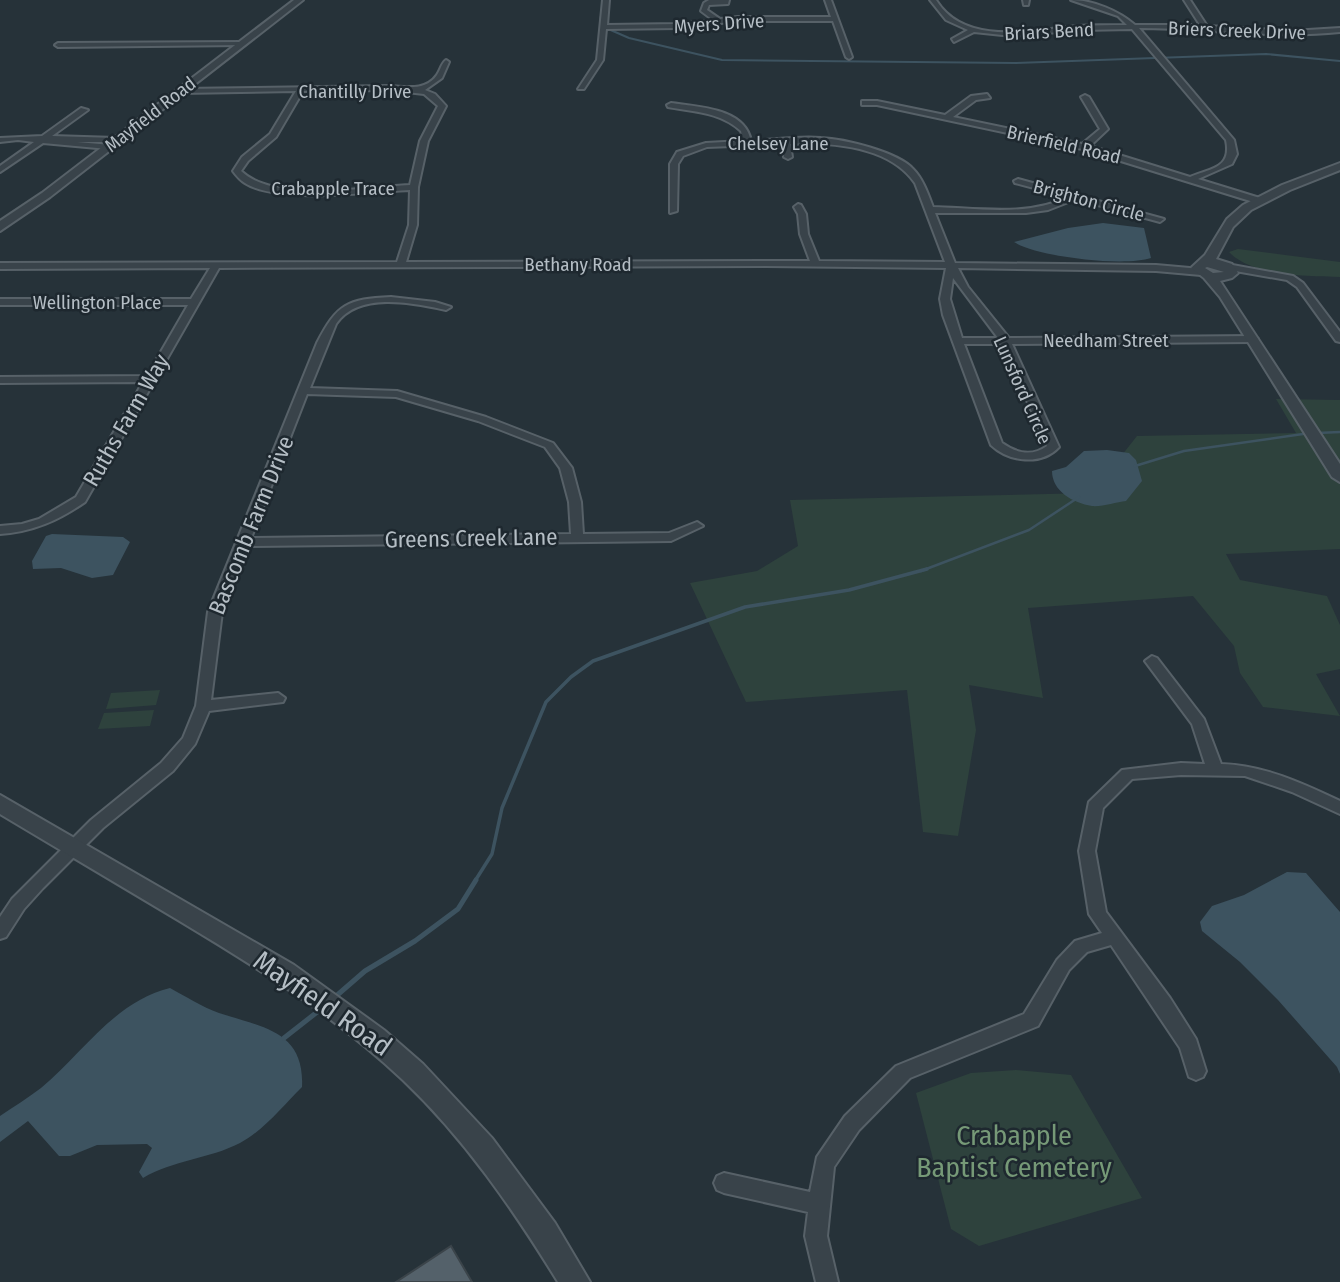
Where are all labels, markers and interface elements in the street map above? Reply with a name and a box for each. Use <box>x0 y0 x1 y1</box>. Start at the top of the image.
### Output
street label: Myers Drive <box>673 9 765 38</box>
street label: Briers Creek Drive <box>1168 17 1306 44</box>
street label: Briars Bend <box>1003 18 1095 45</box>
street label: Mayfield Road <box>100 72 200 157</box>
street label: Chantilly Drive <box>299 80 411 103</box>
street label: Brierfield Road <box>1005 120 1123 169</box>
street label: Chelsey Lane <box>727 132 829 155</box>
street label: Brighton Circle <box>1031 175 1147 226</box>
street label: Crabapple Trace <box>271 177 395 200</box>
street label: Bethany Road <box>524 253 632 276</box>
street label: Wellington Place <box>33 291 161 314</box>
street label: Needham Street <box>1043 329 1170 352</box>
street label: Lunsford Circle <box>989 333 1057 448</box>
street label: Ruths Farm Way <box>77 348 176 491</box>
street label: Bascomb Farm Drive <box>202 432 300 618</box>
street label: Greens Creek Lane <box>384 522 558 554</box>
street label: Mayfield Road <box>247 944 398 1063</box>
park label: Crabapple Baptist Cemetery <box>916 1119 1112 1184</box>

